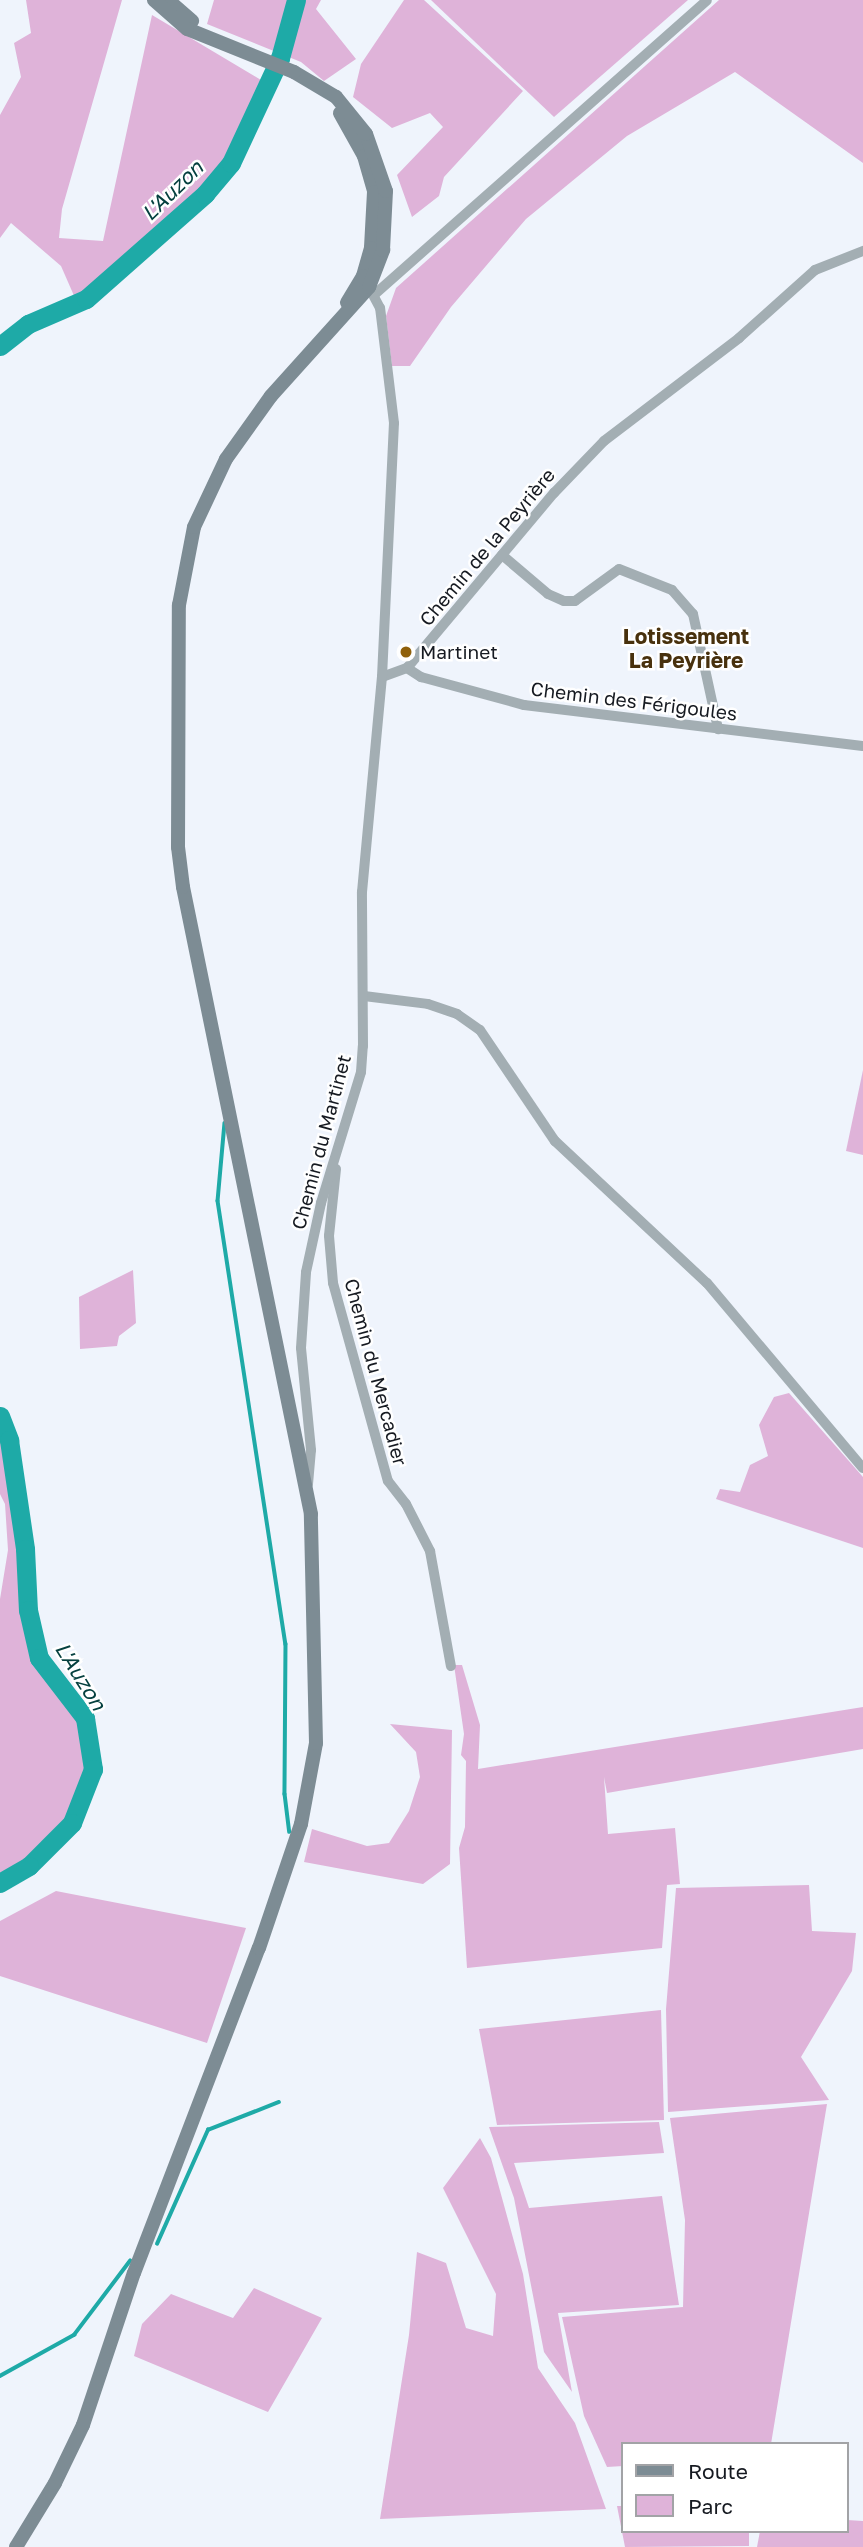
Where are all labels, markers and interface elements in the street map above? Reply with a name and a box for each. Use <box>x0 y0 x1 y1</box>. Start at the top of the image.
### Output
water label: L'Auzon <box>136 155 208 225</box>
street label: Chemin de la Peyrière <box>415 464 559 630</box>
district label: Lotissement La Peyrière <box>623 623 749 673</box>
place label: Martinet <box>420 641 498 663</box>
marker: Martinet <box>398 644 414 660</box>
street label: Chemin des Férigoules <box>530 677 738 725</box>
street label: Chemin du Martinet <box>287 1052 355 1232</box>
street label: Chemin du Mercadier <box>340 1276 412 1468</box>
water label: L'Auzon <box>50 1637 112 1715</box>
legend <box>622 2442 849 2533</box>
text: Route <box>688 2458 748 2484</box>
text: Parc <box>688 2493 733 2519</box>

